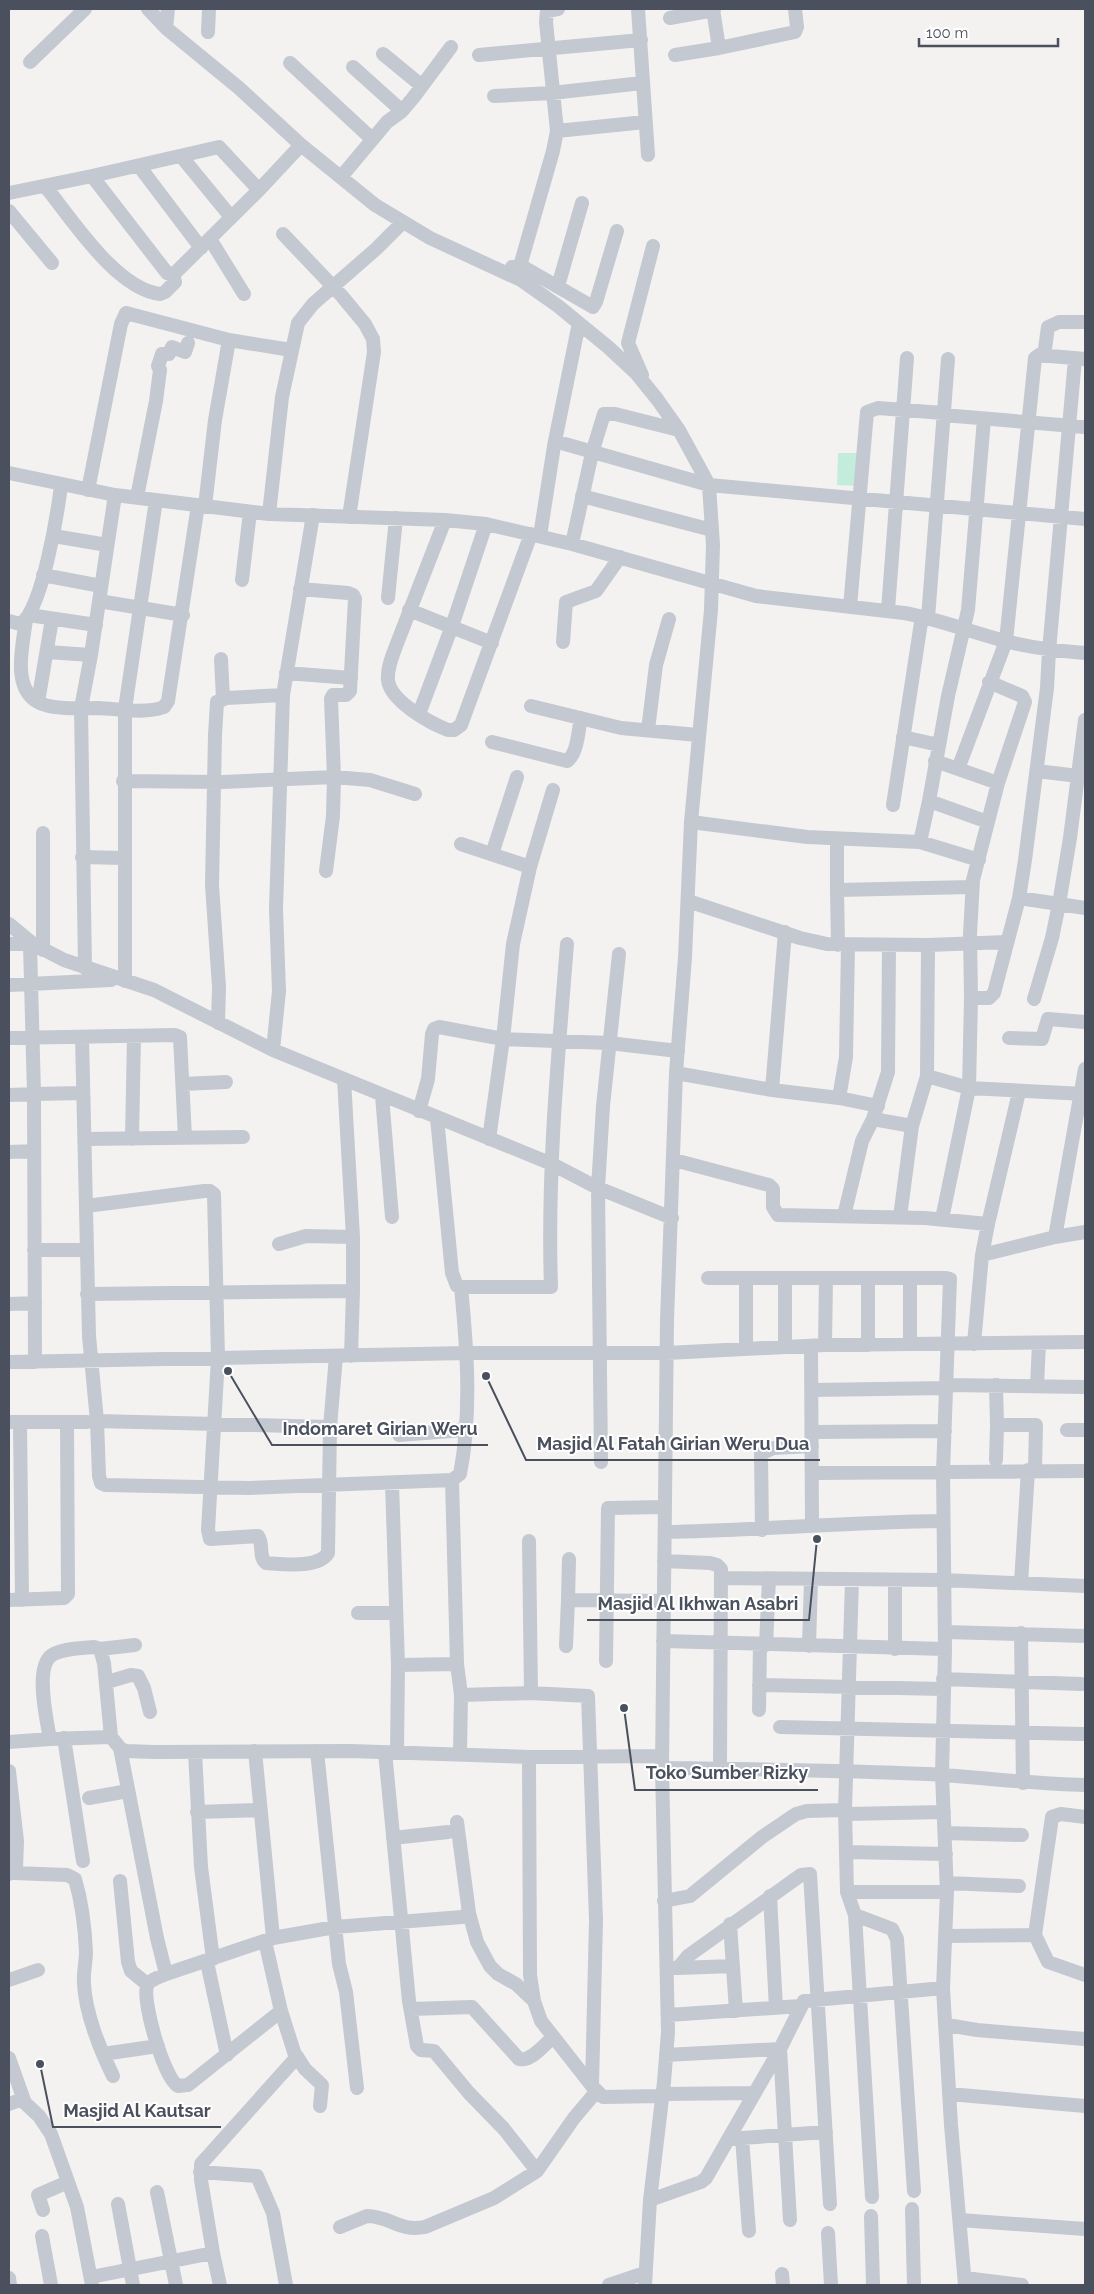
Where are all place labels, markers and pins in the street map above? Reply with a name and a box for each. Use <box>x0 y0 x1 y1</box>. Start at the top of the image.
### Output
callout: Indomaret Girian Weru <box>272 1412 488 1445</box>
callout: Masjid Al Fatah Girian Weru Dua <box>526 1427 820 1460</box>
callout: Masjid Al Ikhwan Asabri <box>587 1587 809 1620</box>
callout: Toko Sumber Rizky <box>635 1757 818 1790</box>
callout: Masjid Al Kautsar <box>53 2094 221 2127</box>

